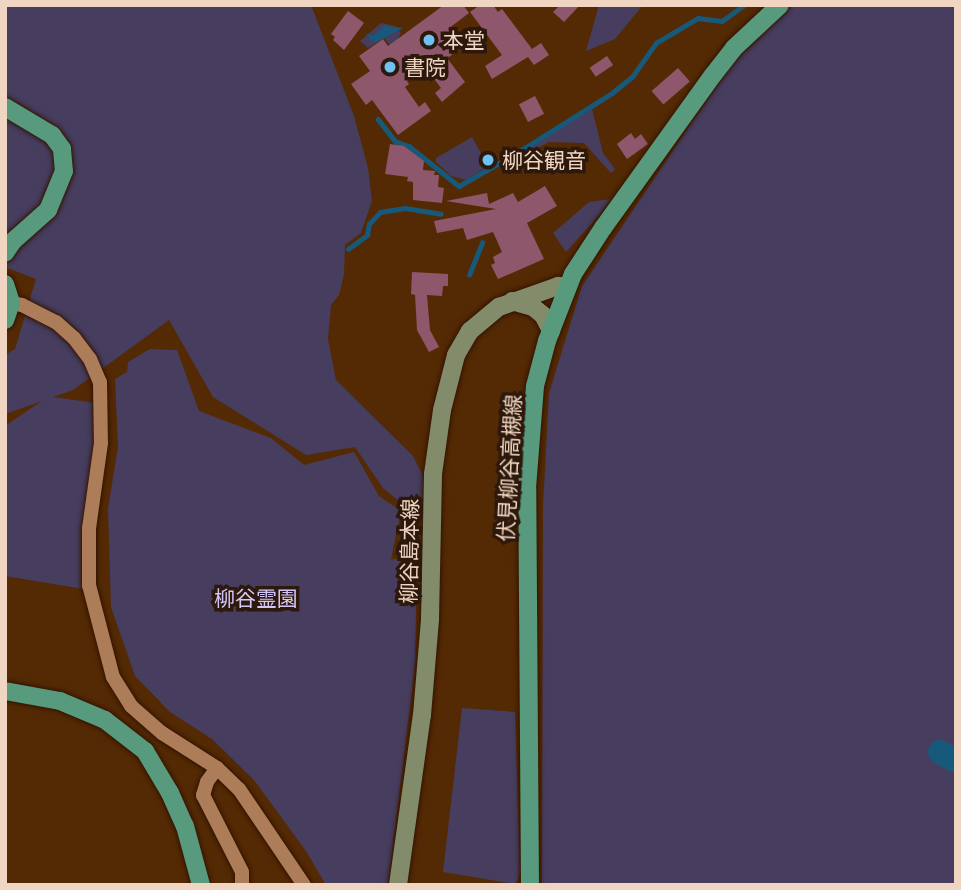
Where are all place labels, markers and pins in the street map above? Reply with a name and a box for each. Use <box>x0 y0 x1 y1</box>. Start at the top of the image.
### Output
place label: 本堂 <box>443 27 485 53</box>
marker: 本堂 <box>421 32 437 48</box>
place label: 書院 <box>404 54 446 80</box>
marker: 書院 <box>382 59 398 75</box>
place label: 柳谷観音 <box>502 147 586 173</box>
marker: 柳谷観音 <box>480 152 496 168</box>

